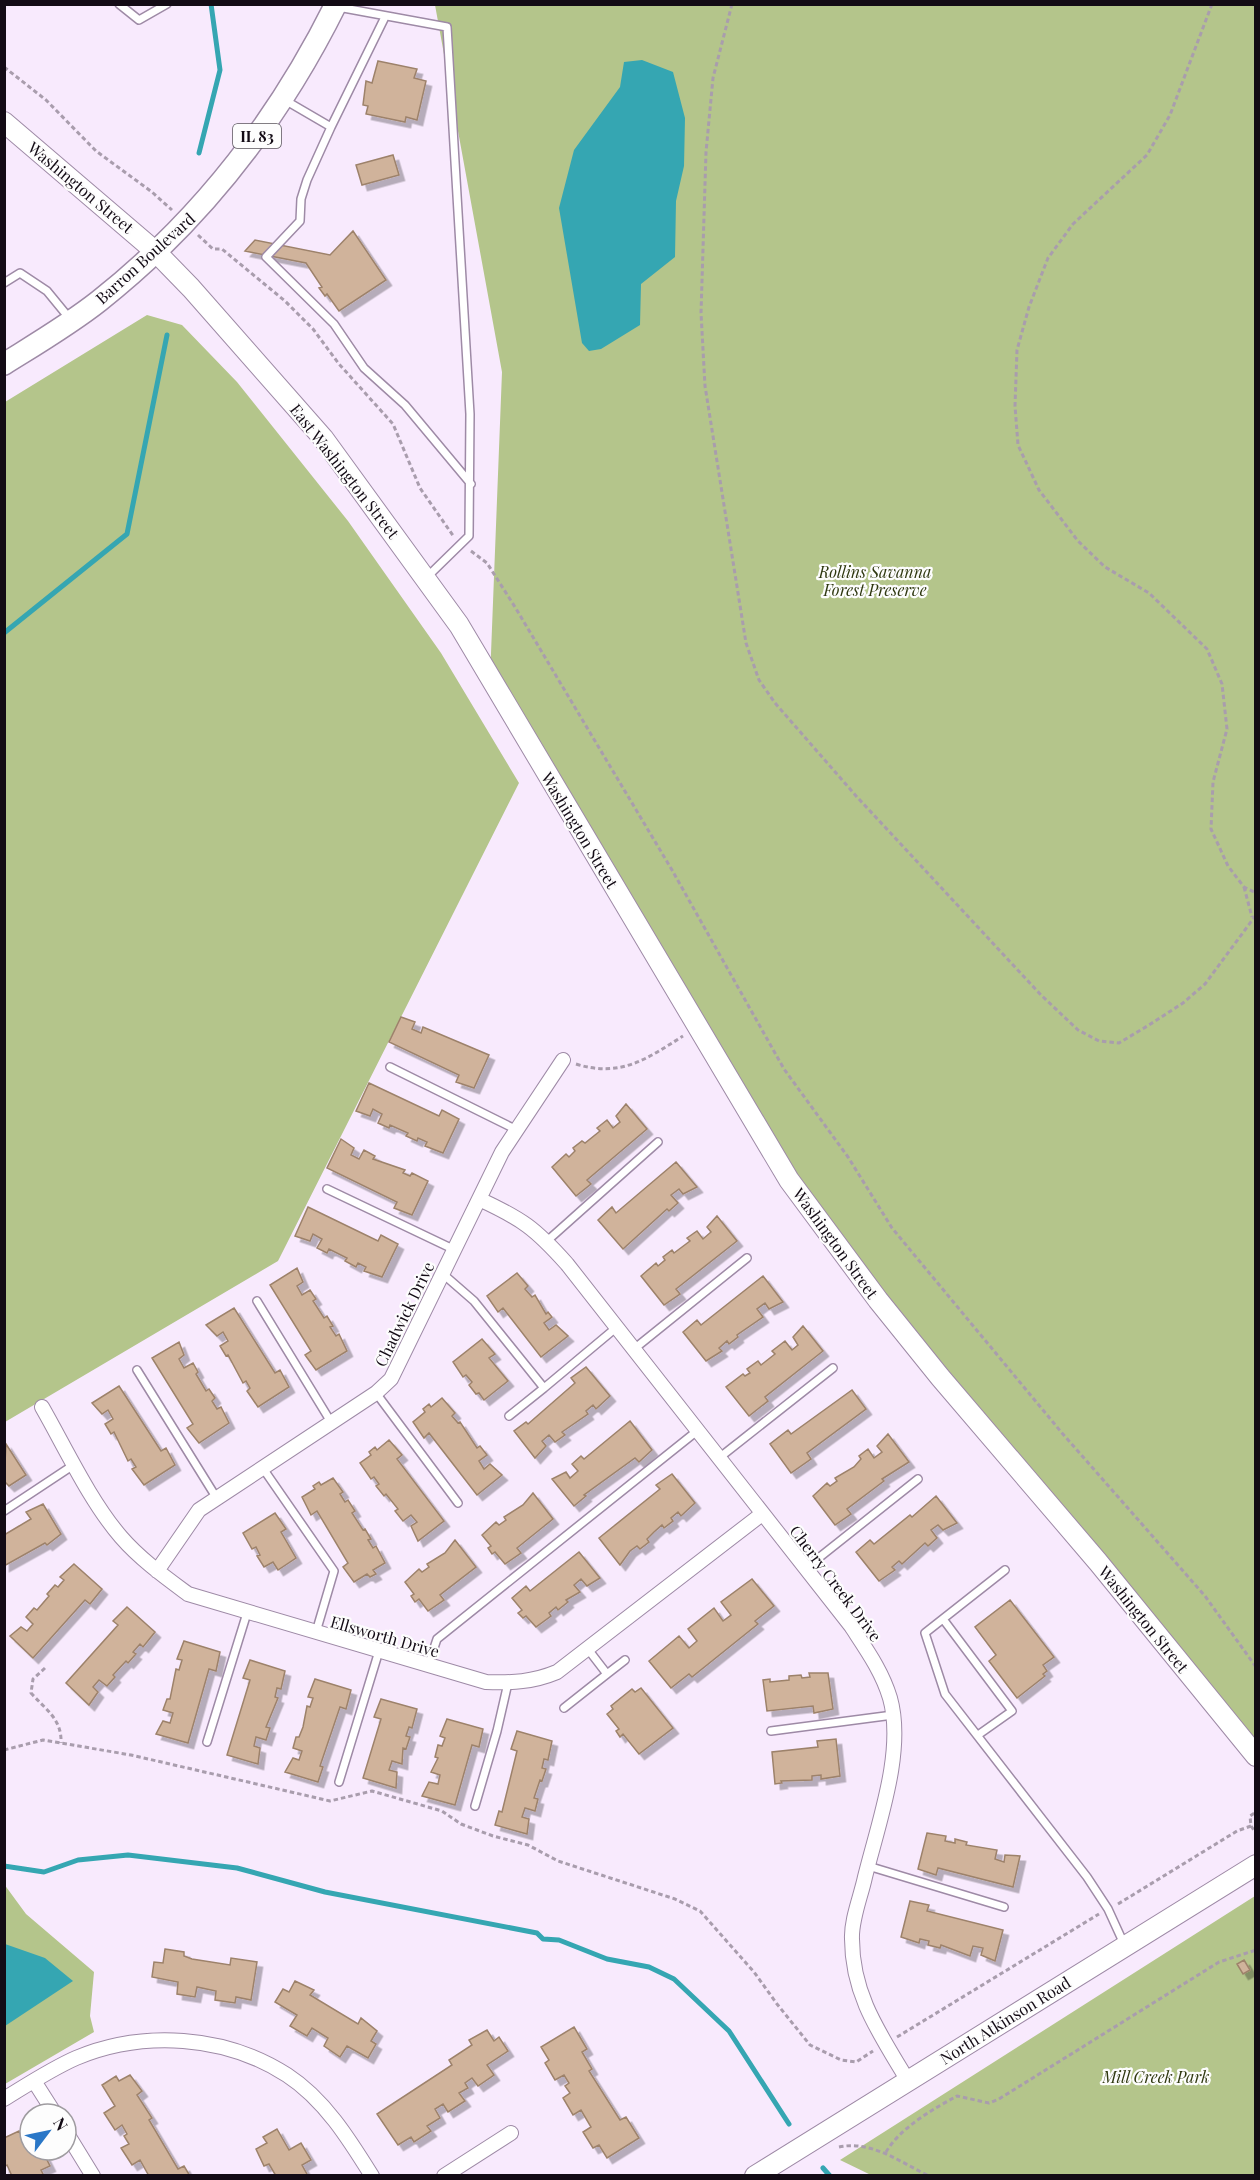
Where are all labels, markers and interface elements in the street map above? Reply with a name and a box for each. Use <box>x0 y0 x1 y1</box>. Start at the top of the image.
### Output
road number: IL 83 <box>233 124 281 148</box>
street label: Washington Street <box>23 136 138 238</box>
street label: Barron Boulevard <box>91 208 199 308</box>
street label: East Washington Street <box>286 399 404 543</box>
park label: Rollins Savanna Forest Preserve <box>818 561 931 600</box>
street label: Washington Street <box>537 767 623 892</box>
street label: Washington Street <box>788 1183 883 1303</box>
street label: Chadwick Drive <box>370 1258 438 1370</box>
street label: Cherry Creek Drive <box>785 1521 887 1645</box>
street label: Washington Street <box>1094 1560 1194 1677</box>
street label: Ellsworth Drive <box>328 1610 442 1662</box>
street label: North Atkinson Road <box>936 1971 1074 2069</box>
park label: Mill Creek Park <box>1101 2066 1210 2087</box>
north arrow <box>18 2102 78 2162</box>
text: N <box>49 2113 73 2135</box>

